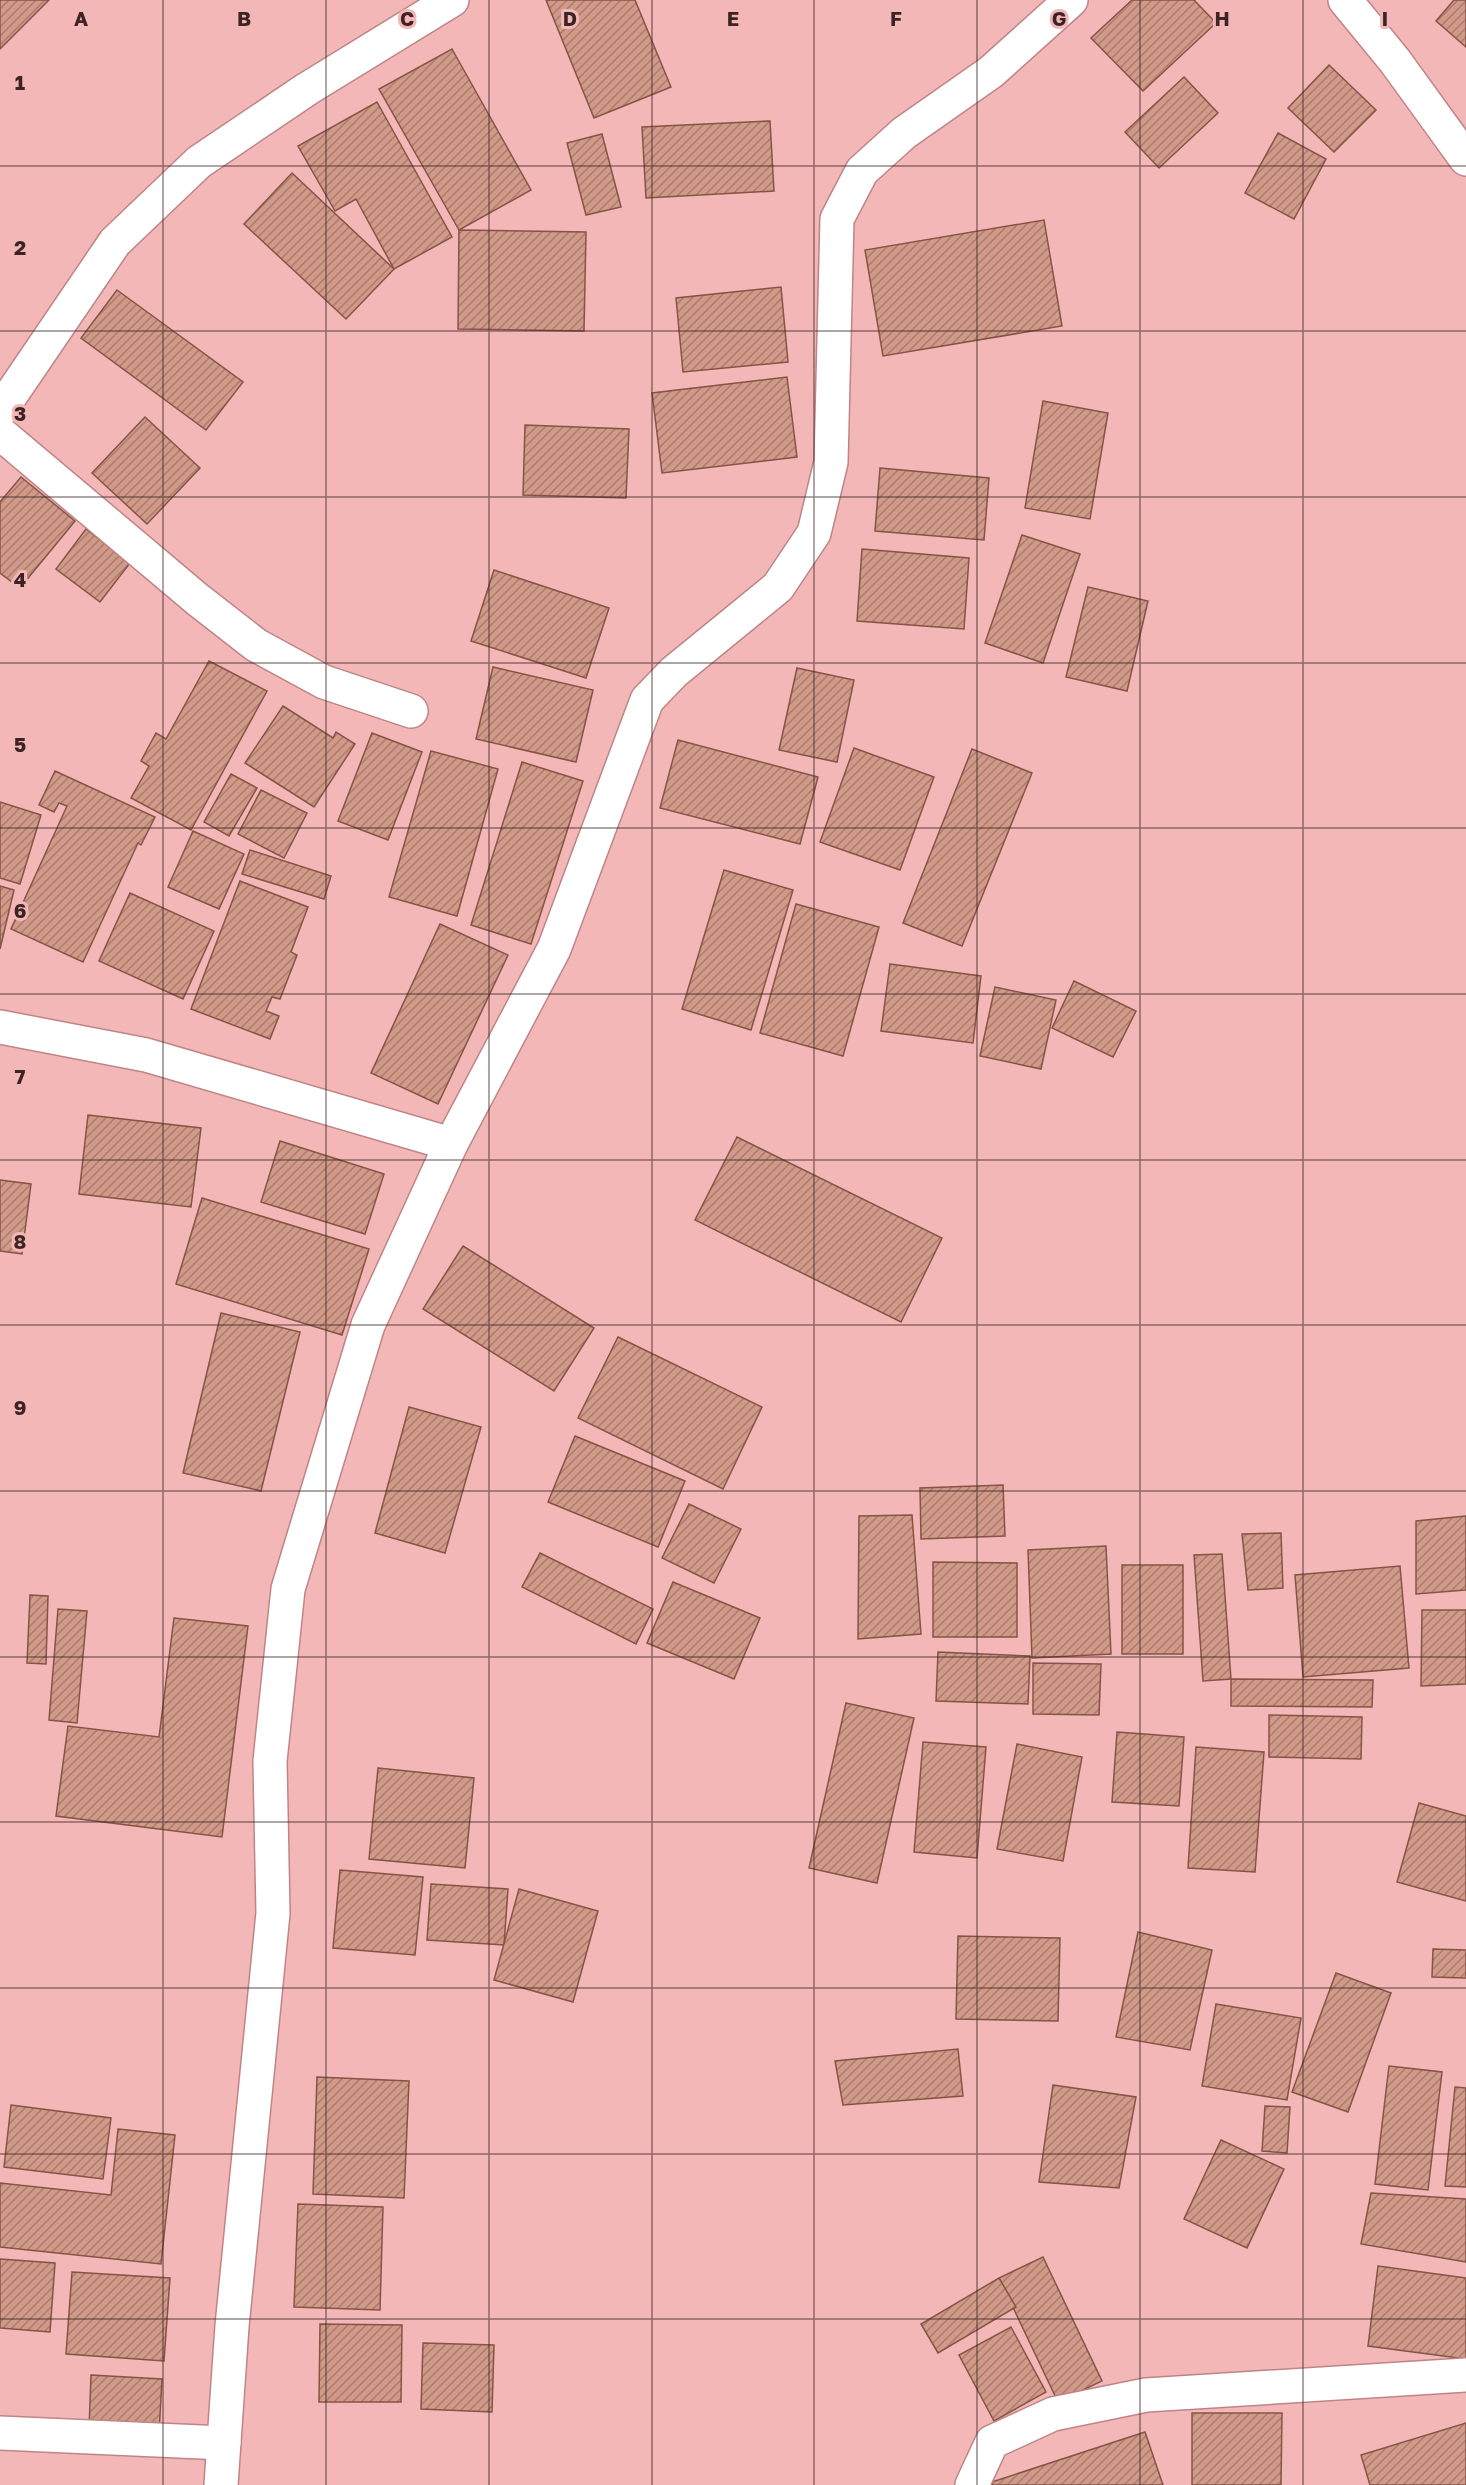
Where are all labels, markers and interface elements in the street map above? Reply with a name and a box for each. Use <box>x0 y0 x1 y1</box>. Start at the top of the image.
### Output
text: A <box>74 6 88 30</box>
text: B <box>237 6 251 30</box>
text: C <box>400 6 414 30</box>
text: D <box>563 6 577 30</box>
text: E <box>727 6 739 30</box>
text: F <box>890 6 902 30</box>
text: G <box>1052 6 1066 30</box>
text: H <box>1214 6 1230 30</box>
text: I <box>1382 6 1388 30</box>
text: 1 <box>15 70 25 94</box>
text: 2 <box>14 235 26 259</box>
text: 3 <box>14 401 26 425</box>
text: 4 <box>14 567 26 591</box>
text: 5 <box>14 732 26 756</box>
text: 6 <box>14 898 26 922</box>
text: 7 <box>15 1064 26 1088</box>
text: 8 <box>14 1229 26 1253</box>
text: 9 <box>14 1395 26 1419</box>

